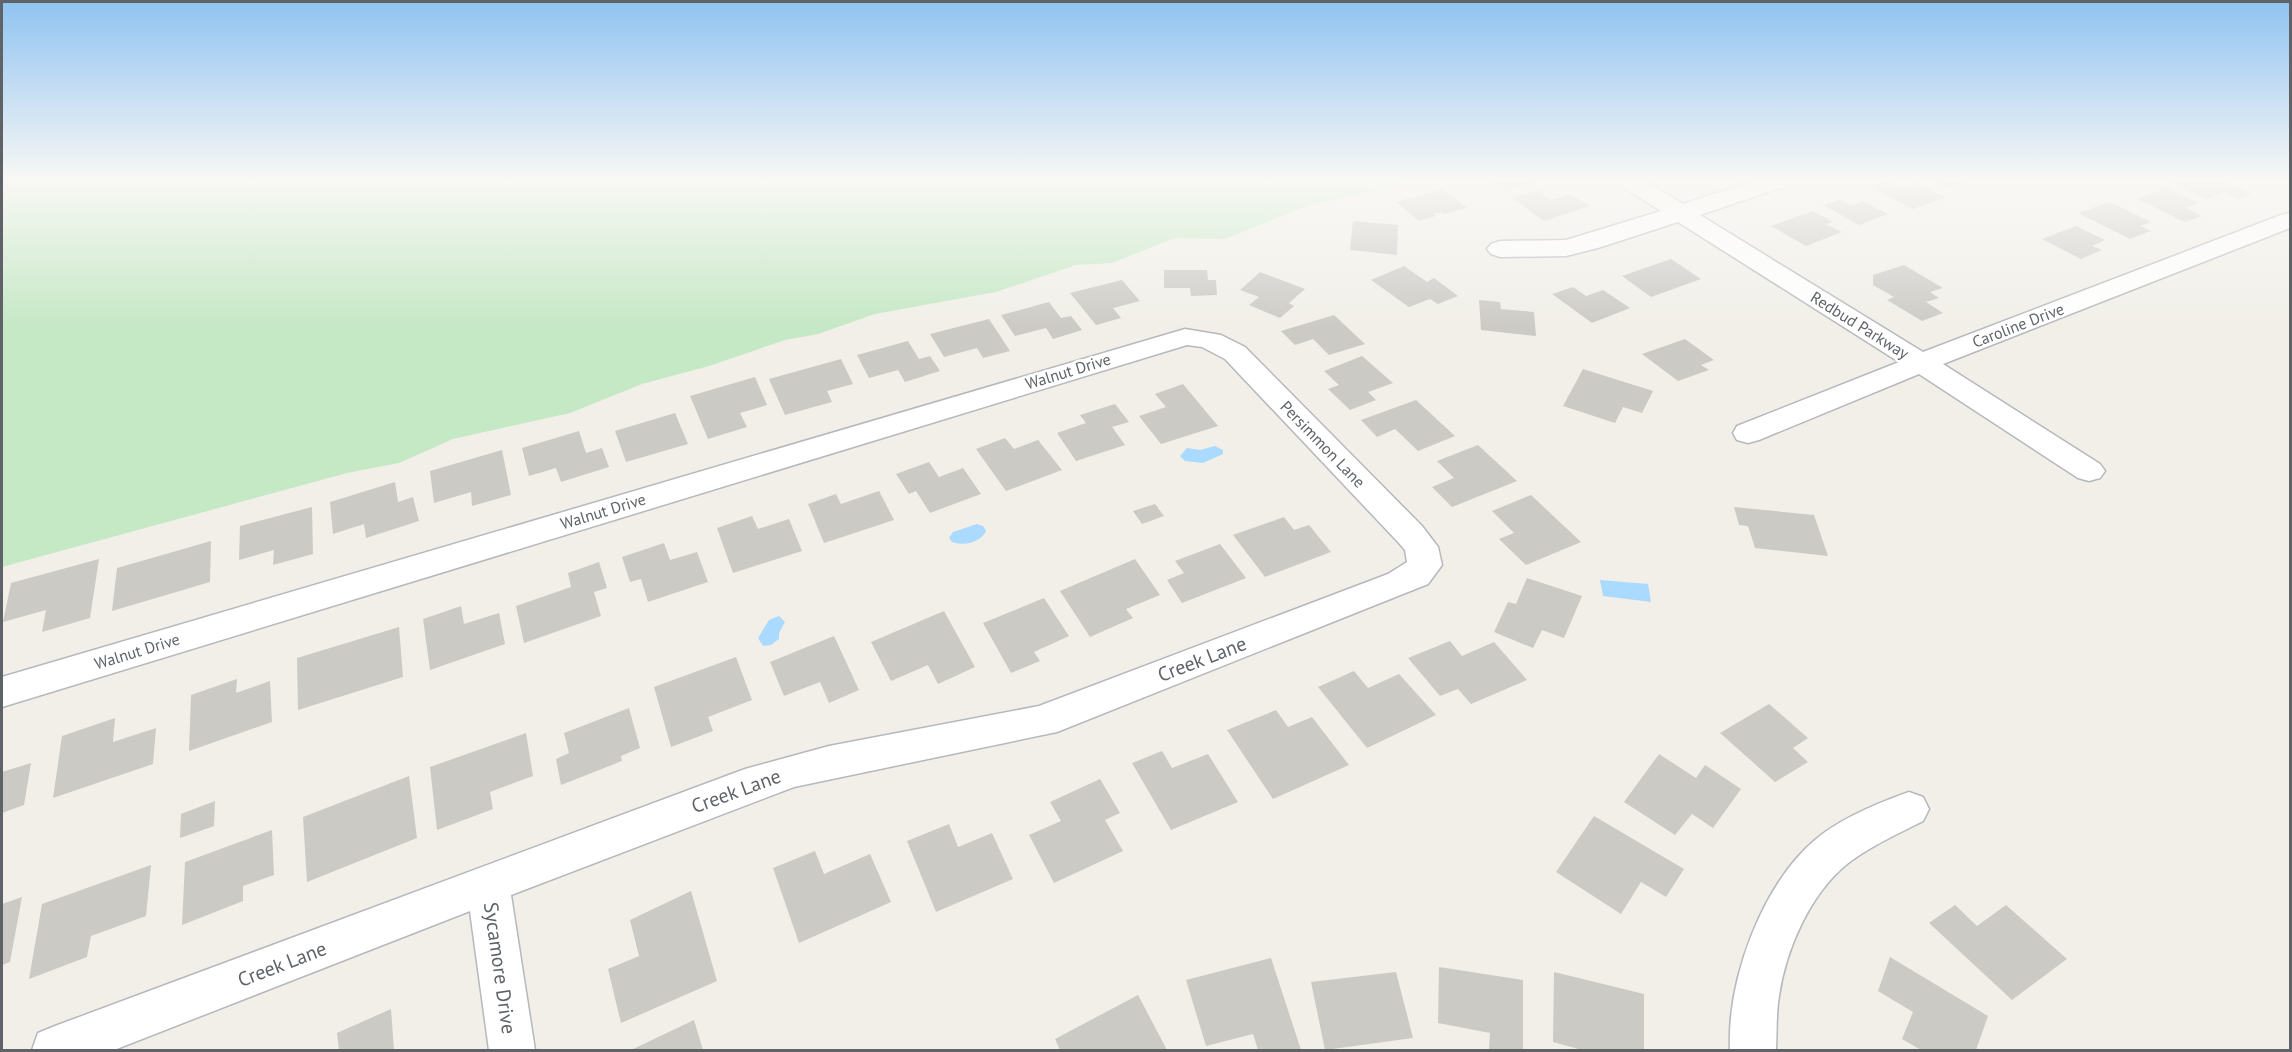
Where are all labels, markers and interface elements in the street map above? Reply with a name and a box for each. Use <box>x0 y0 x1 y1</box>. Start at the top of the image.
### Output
street label: Redbud Parkway <box>1807 287 1913 363</box>
street label: Caroline Drive <box>1969 298 2067 352</box>
street label: Walnut Drive <box>1023 349 1113 393</box>
street label: Persimmon Lane <box>1276 396 1370 492</box>
street label: Walnut Drive <box>558 489 648 533</box>
street label: Walnut Drive <box>92 629 182 673</box>
street label: Creek Lane <box>1154 630 1250 688</box>
street label: Creek Lane <box>688 763 784 819</box>
street label: Sycamore Drive <box>478 900 522 1036</box>
street label: Creek Lane <box>234 935 330 993</box>

